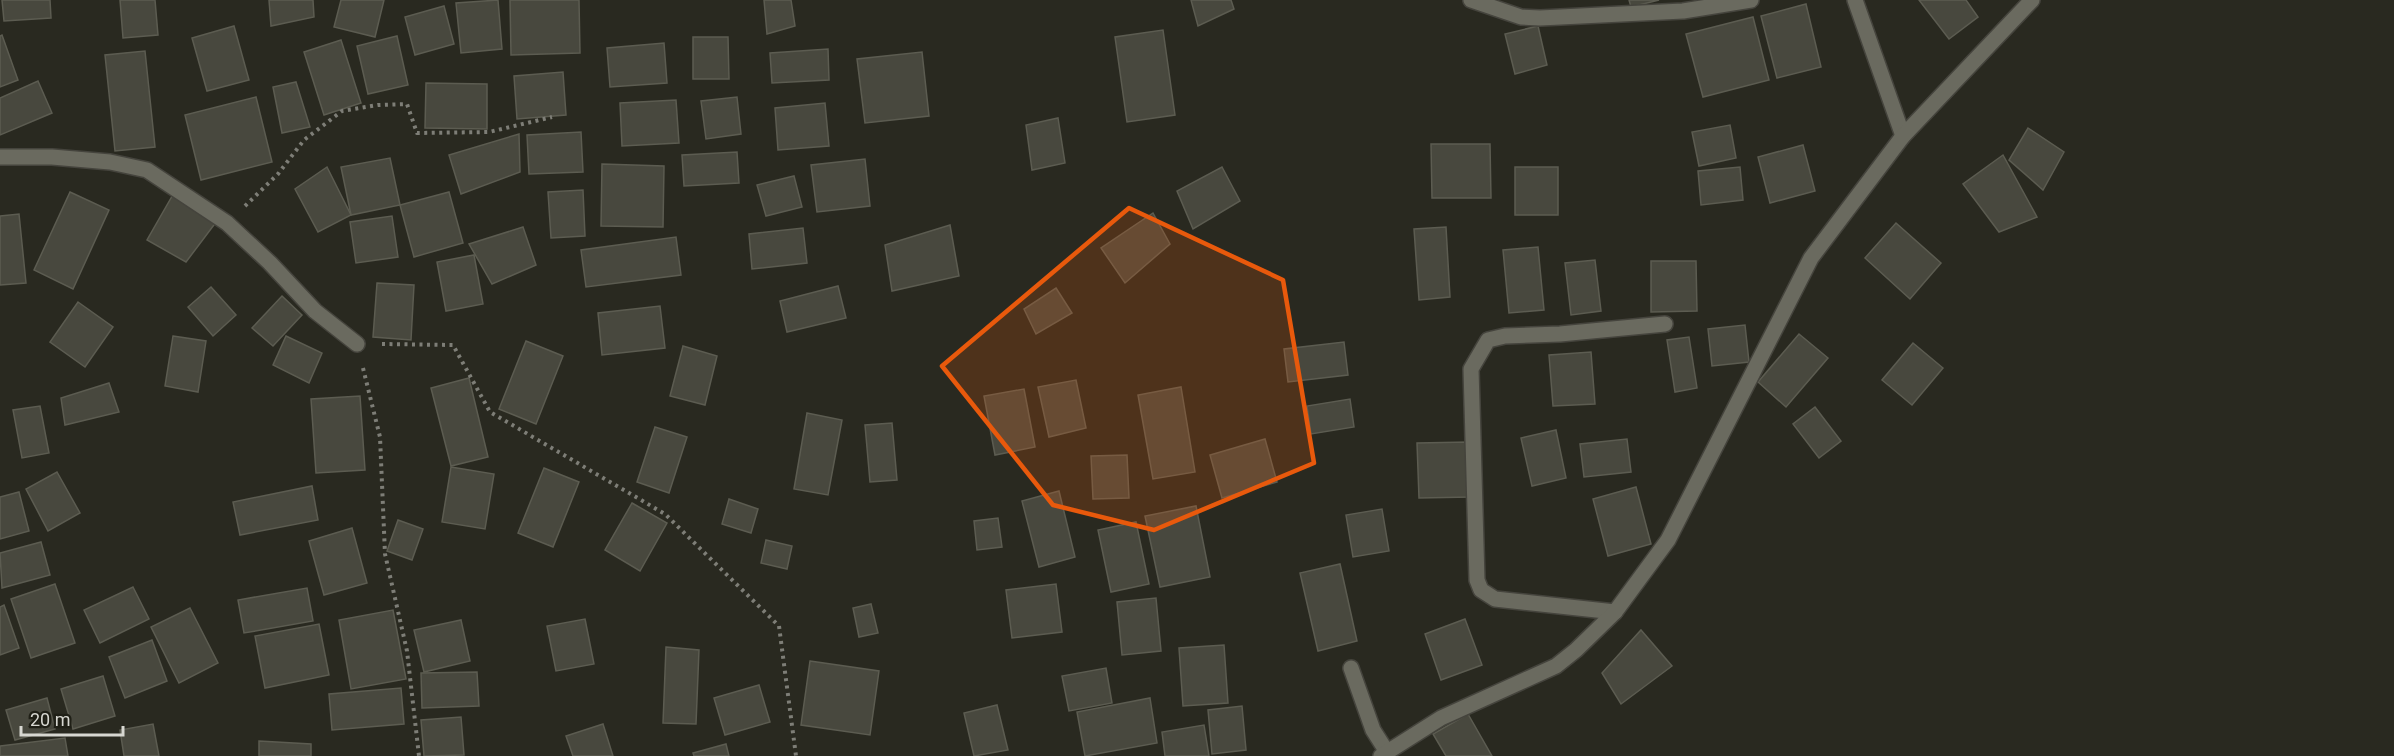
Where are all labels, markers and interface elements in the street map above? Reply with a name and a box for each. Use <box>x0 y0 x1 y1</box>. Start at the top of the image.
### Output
scale bar <box>21 699 123 737</box>
text: 20 m <box>30 709 70 730</box>

